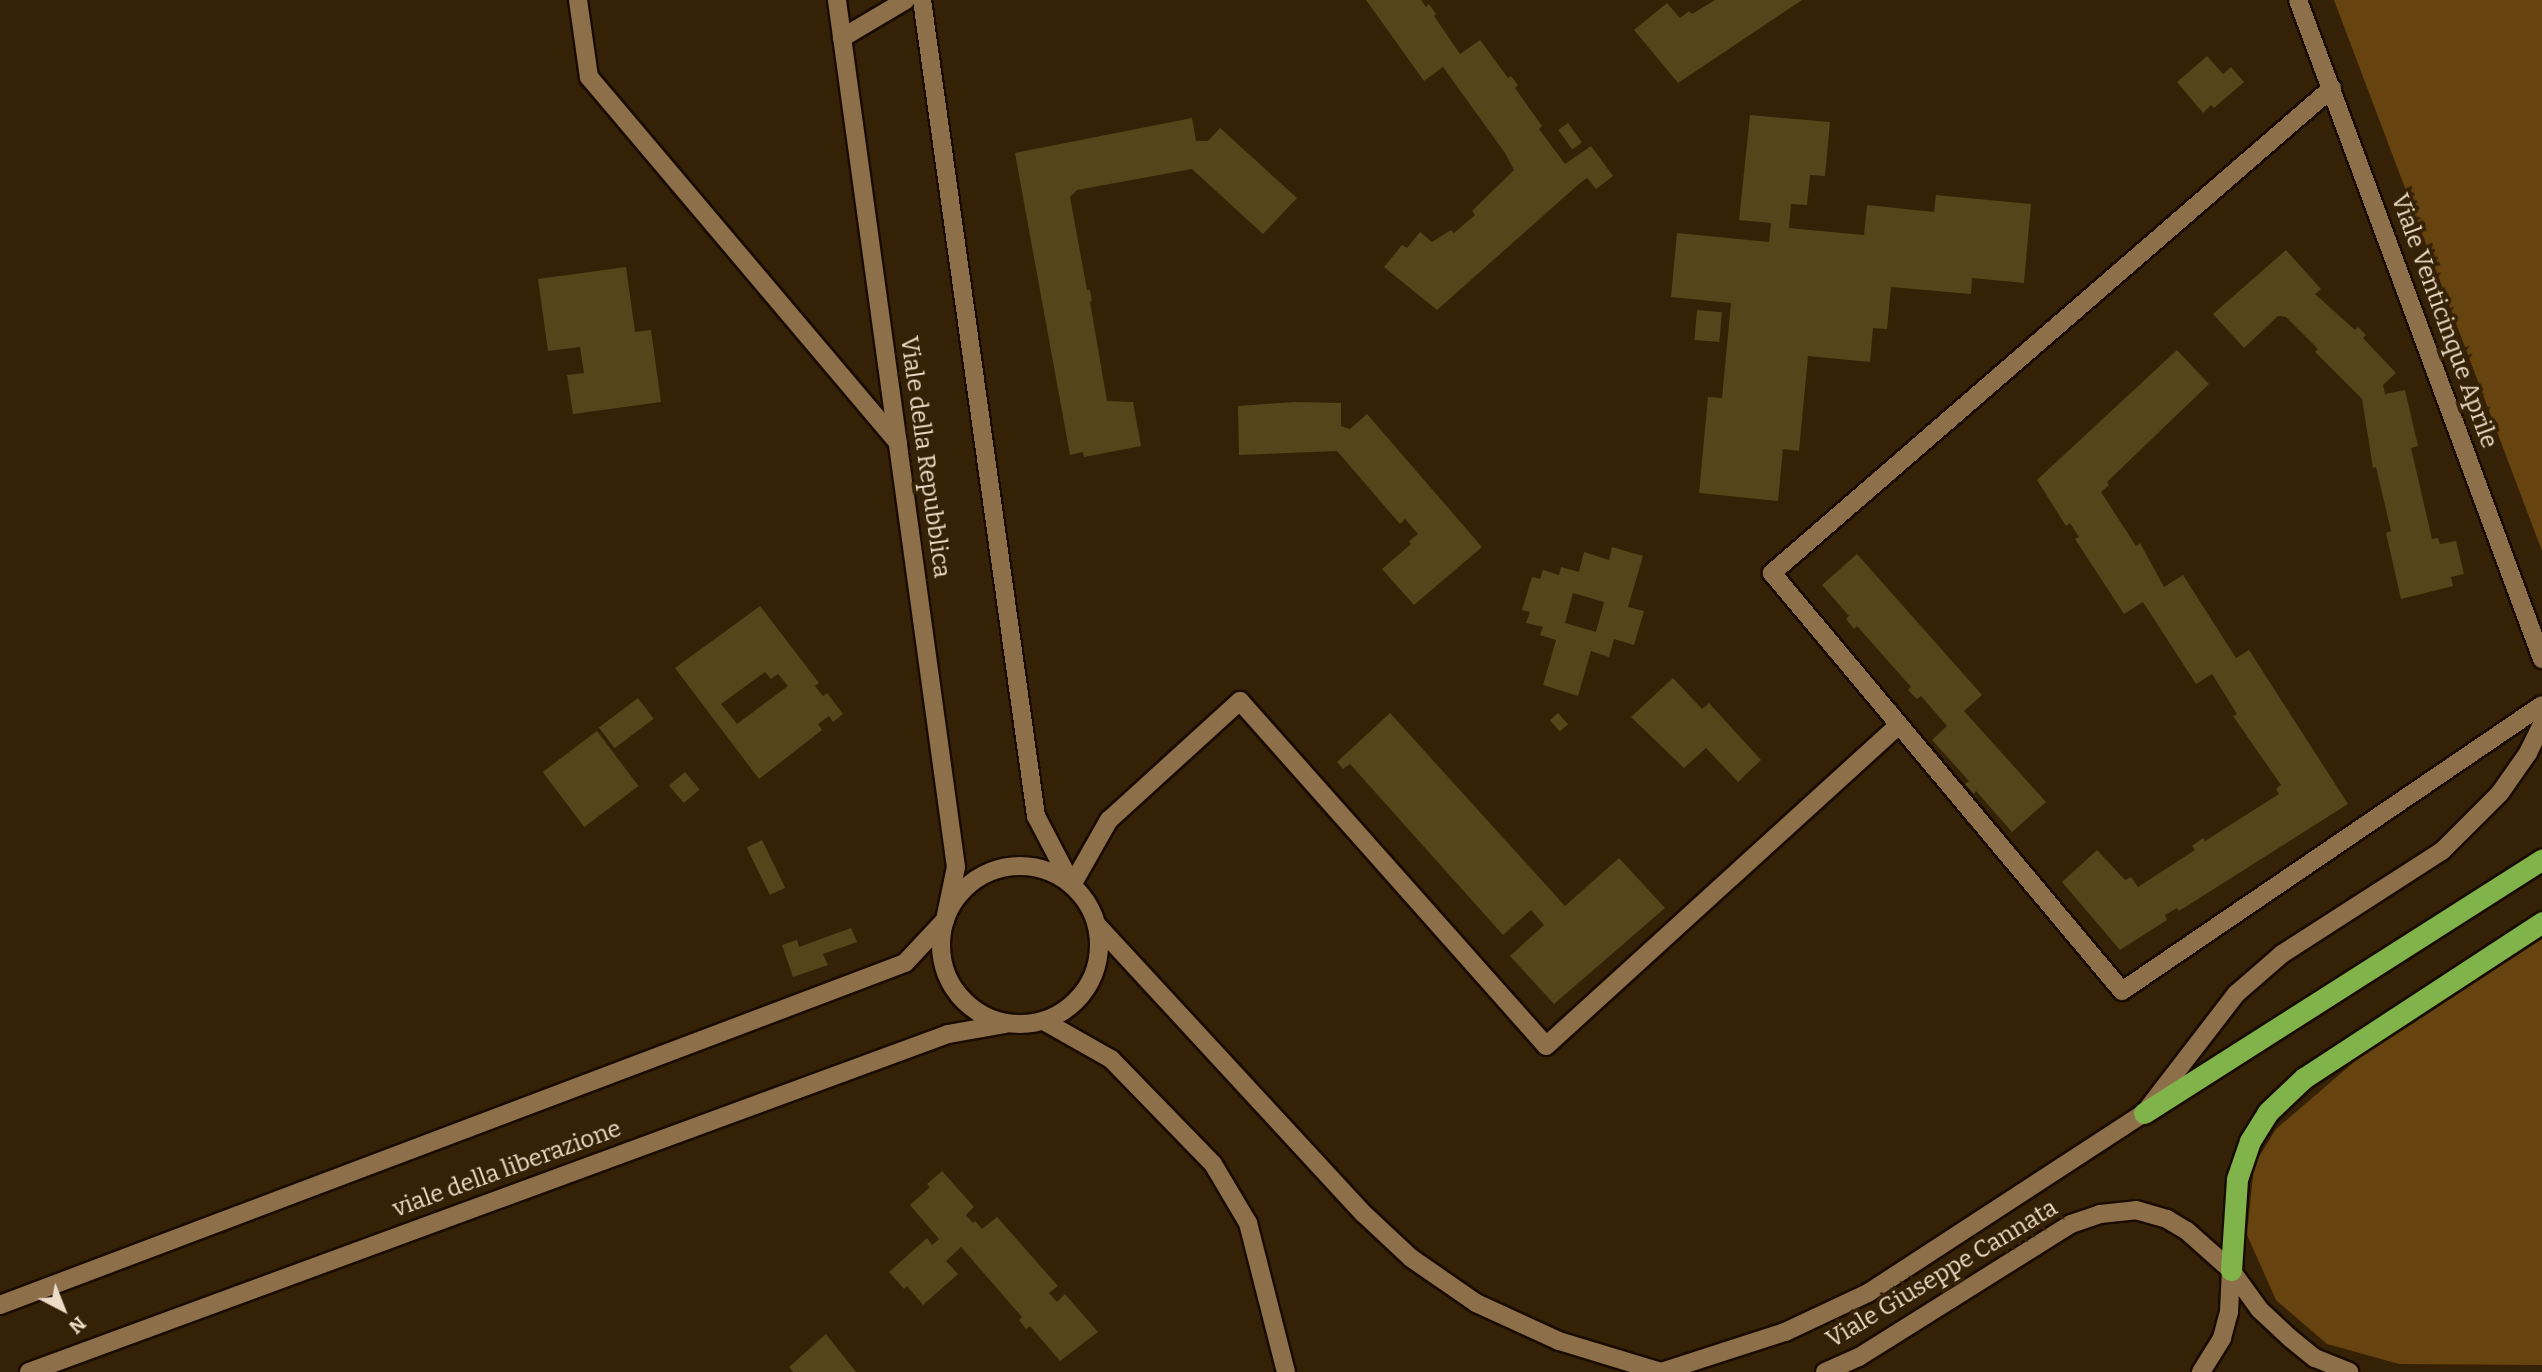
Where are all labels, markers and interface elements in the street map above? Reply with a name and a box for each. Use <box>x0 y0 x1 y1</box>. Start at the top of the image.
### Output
street label: Viale Venticinque Aprile <box>2385 190 2503 452</box>
street label: Viale della Repubblica <box>894 334 956 580</box>
street label: viale della liberazione <box>389 1114 625 1224</box>
street label: Viale Giuseppe Cannata <box>1821 1194 2063 1354</box>
north arrow <box>28 1274 98 1344</box>
text: N <box>64 1312 91 1338</box>

